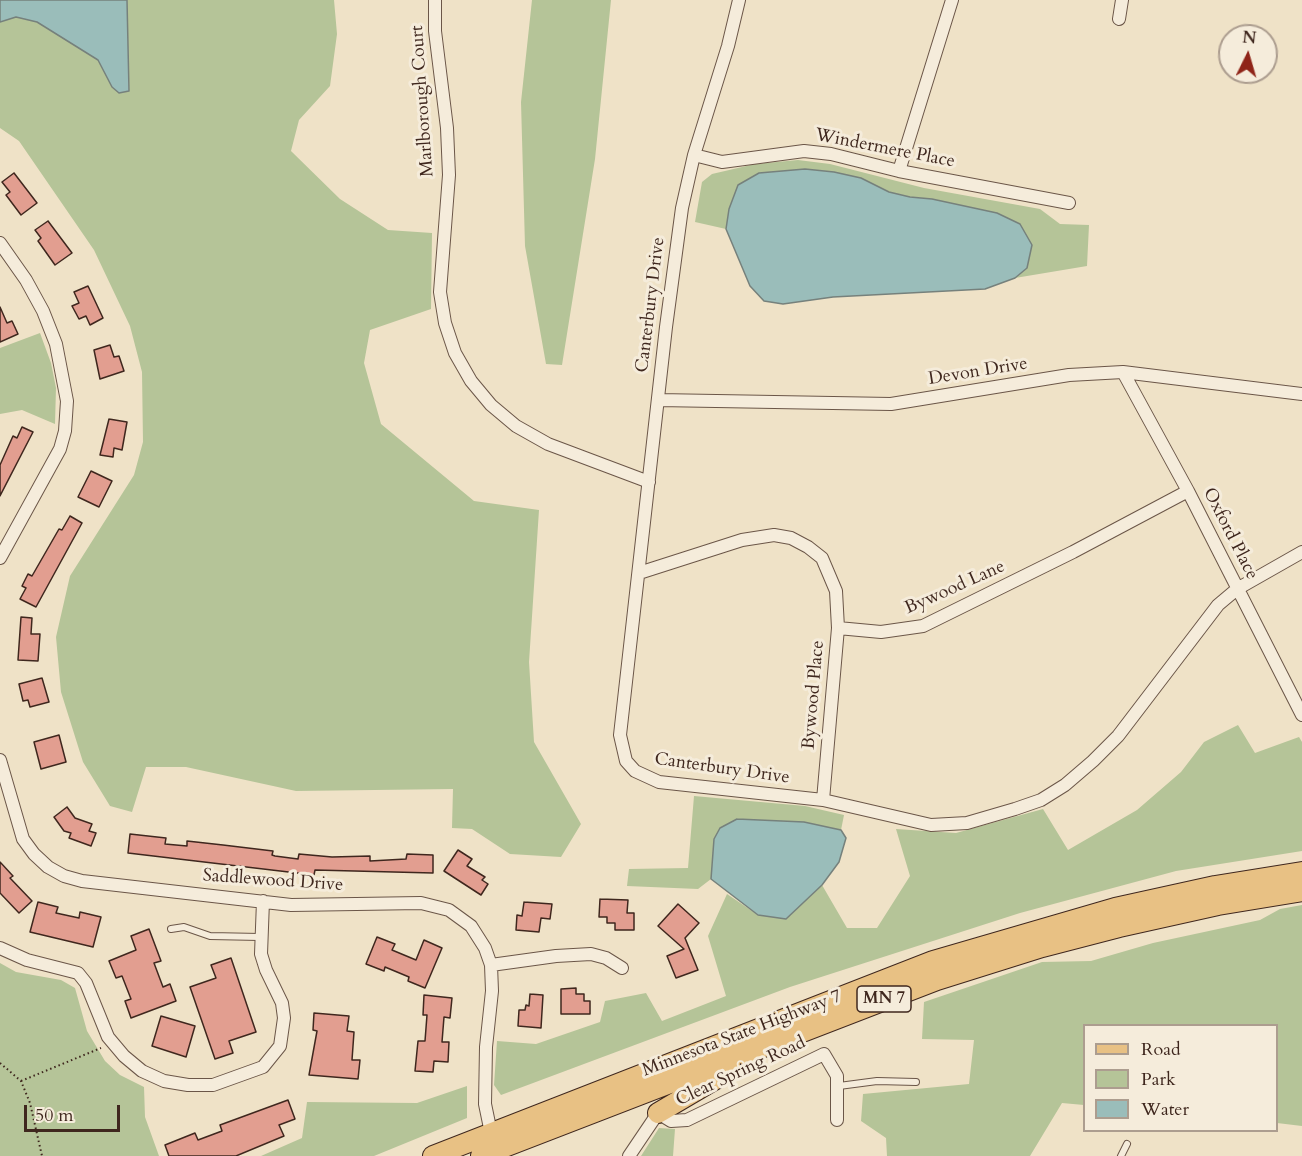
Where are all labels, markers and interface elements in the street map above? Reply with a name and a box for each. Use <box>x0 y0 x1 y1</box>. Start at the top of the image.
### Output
street label: Marlborough Court <box>407 24 439 178</box>
north arrow <box>1218 24 1278 84</box>
text: N <box>1242 26 1257 50</box>
street label: Windermere Place <box>813 125 957 173</box>
street label: Canterbury Drive <box>632 236 670 374</box>
street label: Devon Drive <box>927 353 1029 391</box>
street label: Oxford Place <box>1198 485 1262 583</box>
street label: Bywood Lane <box>902 556 1008 620</box>
street label: Bywood Place <box>798 640 830 750</box>
street label: Canterbury Drive <box>653 749 791 789</box>
street label: Saddlewood Drive <box>202 865 344 897</box>
street label: Minnesota State Highway 7 <box>639 986 845 1082</box>
road number: MN 7 <box>857 986 911 1012</box>
legend <box>1083 1024 1278 1132</box>
street label: Clear Spring Road <box>673 1032 809 1112</box>
text: Road <box>1141 1037 1181 1062</box>
text: Park <box>1141 1067 1176 1092</box>
scale bar <box>27 1093 123 1131</box>
text: Water <box>1141 1097 1189 1122</box>
text: 50 m <box>35 1103 74 1128</box>

